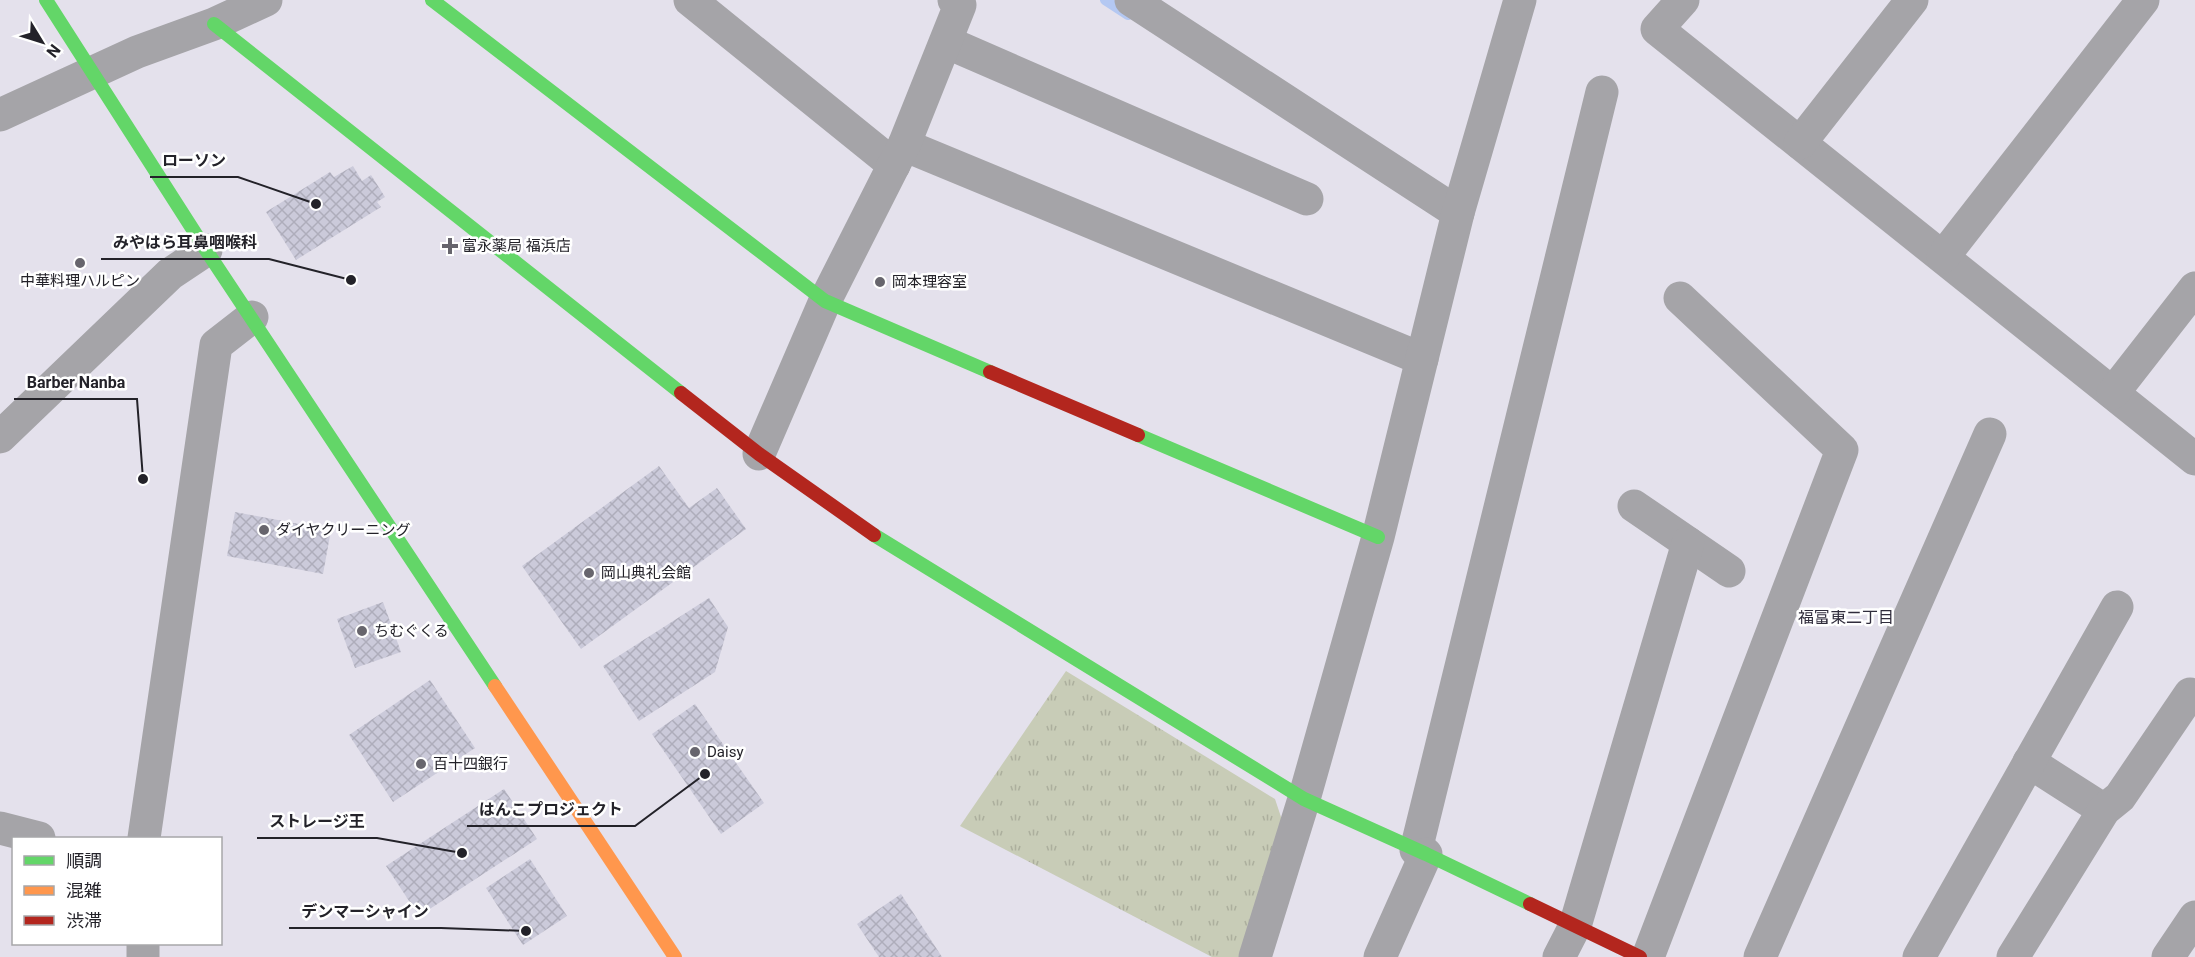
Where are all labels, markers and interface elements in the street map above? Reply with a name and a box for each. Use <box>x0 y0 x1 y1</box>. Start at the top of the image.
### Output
north arrow <box>12 12 72 72</box>
text: N <box>42 41 64 61</box>
callout: ローソン <box>150 143 238 177</box>
text: ローソン <box>162 151 226 170</box>
callout: みやはら耳鼻咽喉科 <box>101 225 269 259</box>
text: みやはら耳鼻咽喉科 <box>113 233 257 252</box>
place label: 富永薬局 福浜店 <box>462 237 571 255</box>
marker: 富永薬局 福浜店 <box>443 239 457 253</box>
marker: 中華料理ハルピン <box>73 256 87 270</box>
place label: 中華料理ハルピン <box>20 272 140 290</box>
place label: 岡本理容室 <box>892 273 967 291</box>
marker: 岡本理容室 <box>873 275 887 289</box>
callout: Barber Nanba <box>14 365 137 399</box>
text: Barber Nanba <box>27 373 126 392</box>
place label: ダイヤクリーニング <box>276 521 411 539</box>
marker: ダイヤクリーニング <box>257 523 271 537</box>
place label: 岡山典礼会館 <box>601 564 691 582</box>
marker: 岡山典礼会館 <box>582 566 596 580</box>
district label: 福富東二丁目 <box>1798 608 1894 627</box>
place label: ちむぐくる <box>374 622 449 640</box>
marker: ちむぐくる <box>355 624 369 638</box>
place label: Daisy <box>707 743 744 761</box>
marker: Daisy <box>688 745 702 759</box>
place label: 百十四銀行 <box>433 755 508 773</box>
marker: 百十四銀行 <box>414 757 428 771</box>
callout: はんこプロジェクト <box>467 792 635 826</box>
text: はんこプロジェクト <box>479 800 623 819</box>
callout: ストレージ王 <box>257 804 377 838</box>
text: ストレージ王 <box>269 812 365 831</box>
legend <box>12 837 222 945</box>
text: 順調 <box>66 850 102 871</box>
text: 混雑 <box>66 880 102 901</box>
callout: デンマーシャイン <box>289 894 441 928</box>
text: デンマーシャイン <box>301 902 429 921</box>
text: 渋滞 <box>66 910 102 931</box>

